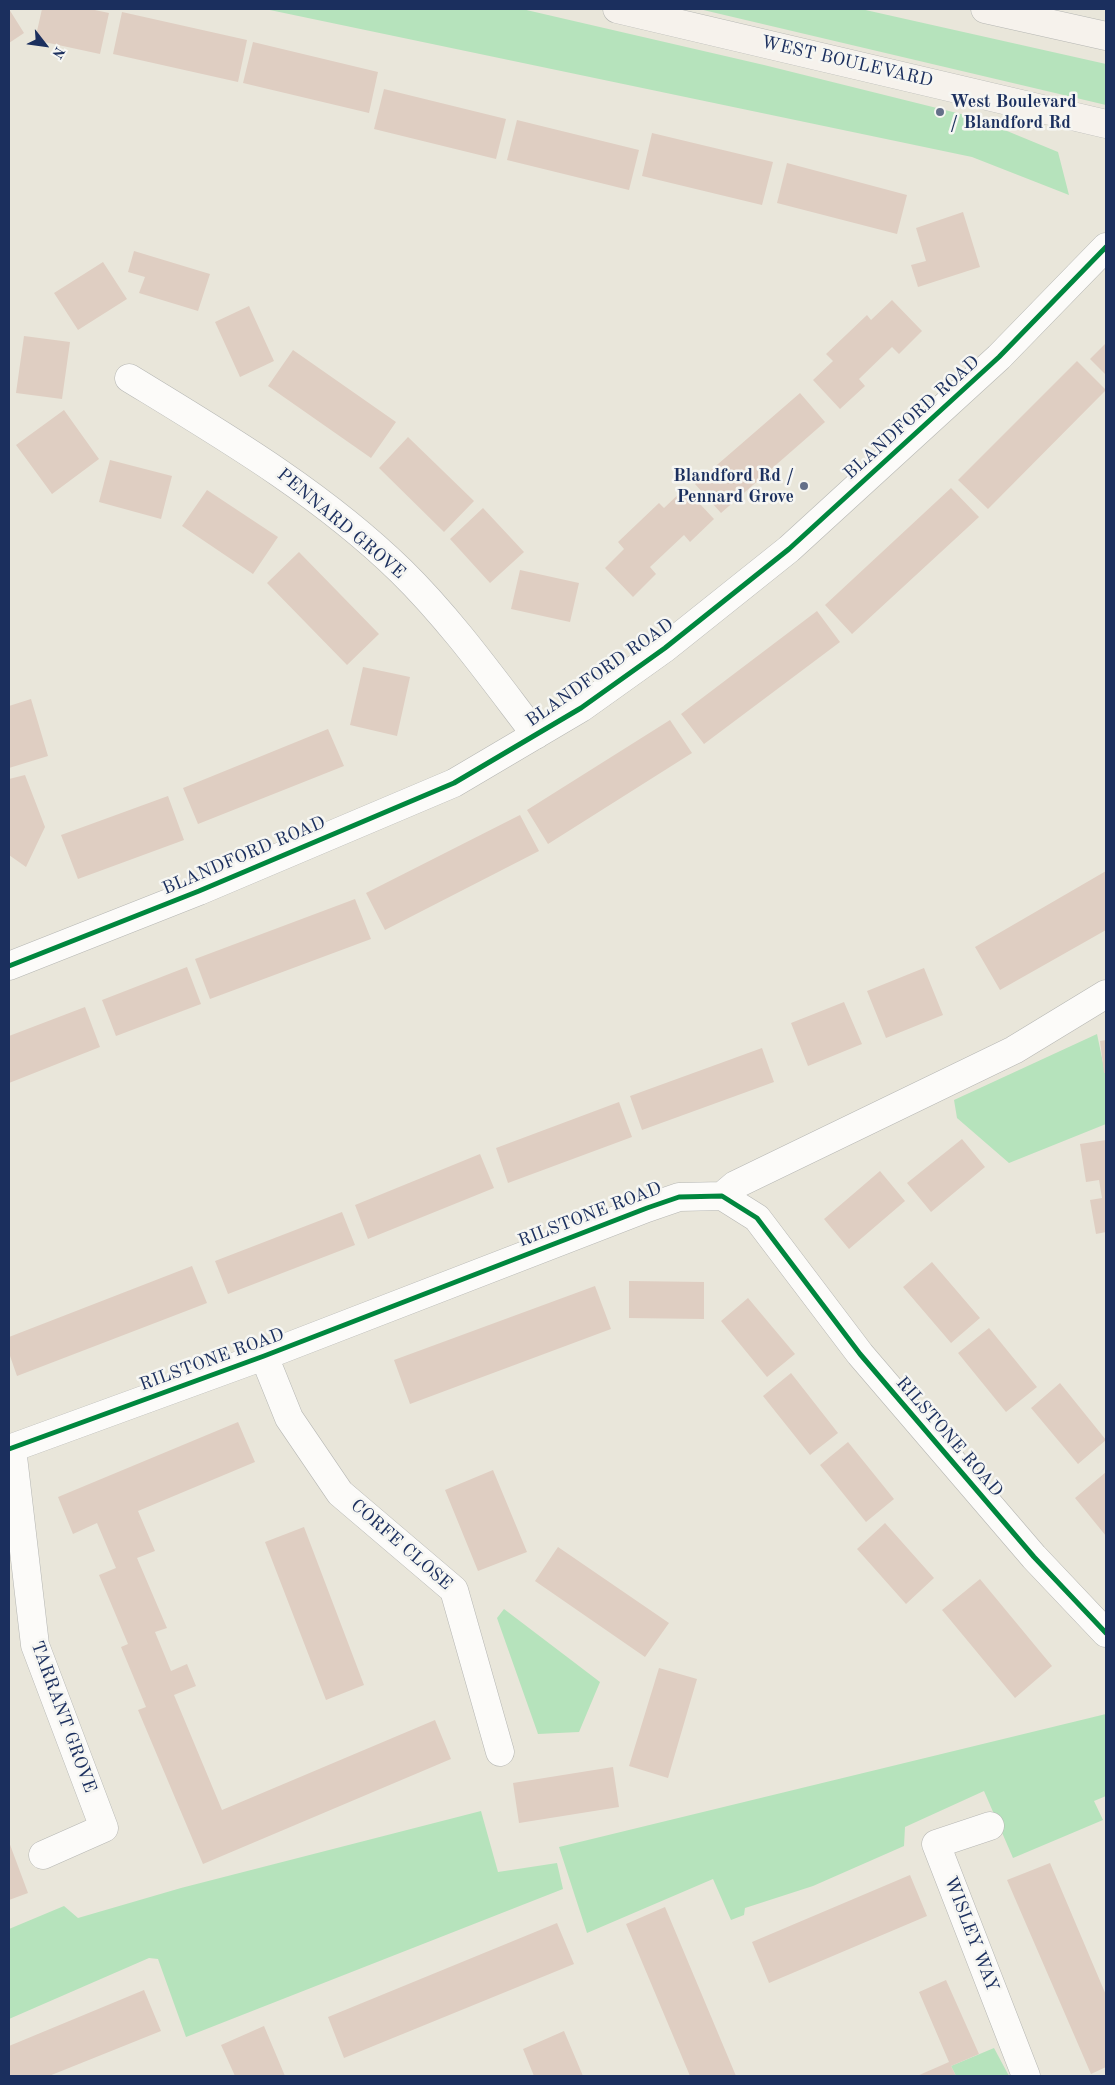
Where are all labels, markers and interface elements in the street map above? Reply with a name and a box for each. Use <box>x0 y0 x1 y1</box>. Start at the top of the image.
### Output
north arrow <box>20 20 70 70</box>
street label: WEST BOULEVARD <box>759 32 935 92</box>
text: N <box>49 44 67 61</box>
place label: West Boulevard / Blandford Rd <box>950 91 1077 134</box>
marker: West Boulevard / Blandford Rd <box>934 106 946 118</box>
street label: BLANDFORD ROAD <box>840 351 984 485</box>
street label: PENNARD GROVE <box>272 464 410 584</box>
place label: Blandford Rd / Pennard Grove <box>673 465 794 508</box>
marker: Blandford Rd / Pennard Grove <box>798 480 810 492</box>
street label: BLANDFORD ROAD <box>522 614 678 732</box>
street label: BLANDFORD ROAD <box>159 812 329 900</box>
street label: RILSTONE ROAD <box>515 1178 665 1252</box>
street label: RILSTONE ROAD <box>137 1324 287 1396</box>
street label: RILSTONE ROAD <box>891 1372 1007 1502</box>
street label: CORFE CLOSE <box>346 1495 456 1595</box>
street label: TARRANT GROVE <box>26 1638 100 1796</box>
street label: WISLEY WAY <box>939 1873 1003 1995</box>

